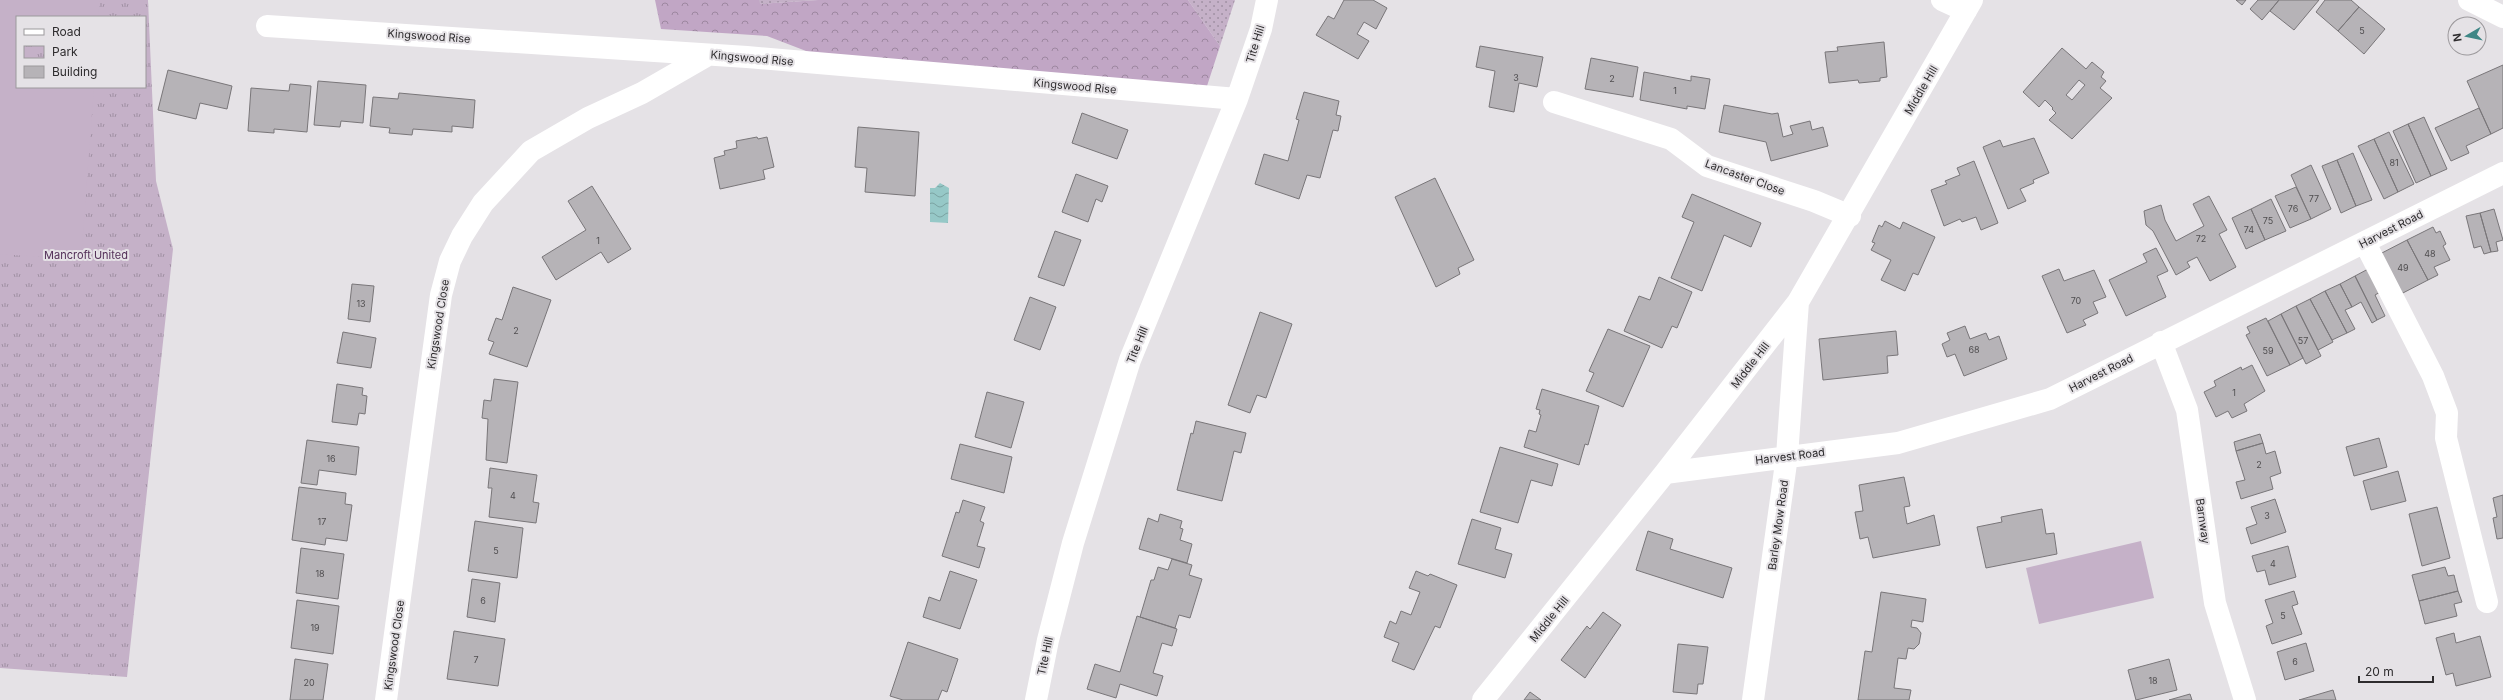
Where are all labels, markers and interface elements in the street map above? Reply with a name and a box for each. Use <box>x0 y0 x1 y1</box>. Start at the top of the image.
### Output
legend <box>16 16 146 88</box>
north arrow <box>2447 16 2487 56</box>
street label: Tite Hill <box>1243 23 1267 65</box>
text: Road <box>52 24 81 39</box>
house number: 5 <box>2359 25 2365 36</box>
street label: Kingswood Rise <box>387 26 471 46</box>
text: N <box>2450 32 2465 43</box>
text: Park <box>52 44 78 59</box>
street label: Kingswood Rise <box>710 47 794 69</box>
street label: Middle Hill <box>1901 63 1941 117</box>
text: Building <box>52 64 97 79</box>
house number: 3 <box>1513 72 1519 83</box>
house number: 2 <box>1609 73 1615 84</box>
street label: Kingswood Rise <box>1033 75 1117 97</box>
house number: 1 <box>1673 85 1677 96</box>
street label: Lancaster Close <box>1703 156 1787 198</box>
house number: 81 <box>2389 157 2399 168</box>
house number: 77 <box>2309 193 2319 204</box>
house number: 76 <box>2288 203 2299 214</box>
street label: Harvest Road <box>2357 207 2425 251</box>
house number: 75 <box>2263 215 2273 226</box>
house number: 74 <box>2244 224 2254 235</box>
house number: 72 <box>2196 233 2206 244</box>
house number: 1 <box>596 235 600 246</box>
park label: Mancroft United <box>44 248 128 262</box>
house number: 48 <box>2424 248 2436 259</box>
house number: 49 <box>2397 262 2409 273</box>
street label: Kingswood Close <box>424 278 452 370</box>
house number: 70 <box>2071 295 2082 306</box>
house number: 13 <box>356 298 366 309</box>
street label: Tite Hill <box>1123 324 1151 366</box>
house number: 2 <box>513 325 519 336</box>
house number: 57 <box>2298 335 2308 346</box>
street label: Middle Hill <box>1728 339 1772 391</box>
house number: 68 <box>1968 344 1980 355</box>
house number: 59 <box>2262 345 2274 356</box>
street label: Harvest Road <box>2067 351 2135 395</box>
house number: 1 <box>2232 387 2236 398</box>
street label: Harvest Road <box>1754 445 1826 467</box>
house number: 16 <box>326 453 336 464</box>
house number: 2 <box>2256 459 2262 470</box>
street label: Barley Mow Road <box>1765 479 1791 571</box>
house number: 4 <box>510 490 516 501</box>
street label: Barnway <box>2193 498 2213 544</box>
house number: 3 <box>2264 510 2270 521</box>
house number: 17 <box>318 516 326 527</box>
house number: 5 <box>493 545 499 556</box>
house number: 4 <box>2270 558 2276 569</box>
house number: 18 <box>315 568 325 579</box>
street label: Middle Hill <box>1526 593 1572 645</box>
house number: 6 <box>480 595 486 606</box>
street label: Kingswood Close <box>381 599 407 691</box>
house number: 5 <box>2280 610 2286 621</box>
house number: 19 <box>310 622 320 633</box>
street label: Tite Hill <box>1034 636 1056 676</box>
house number: 7 <box>473 654 479 665</box>
house number: 6 <box>2292 656 2298 667</box>
scale bar <box>2359 658 2433 684</box>
text: 20 m <box>2365 664 2394 679</box>
house number: 18 <box>2148 675 2158 686</box>
house number: 20 <box>303 677 315 688</box>

